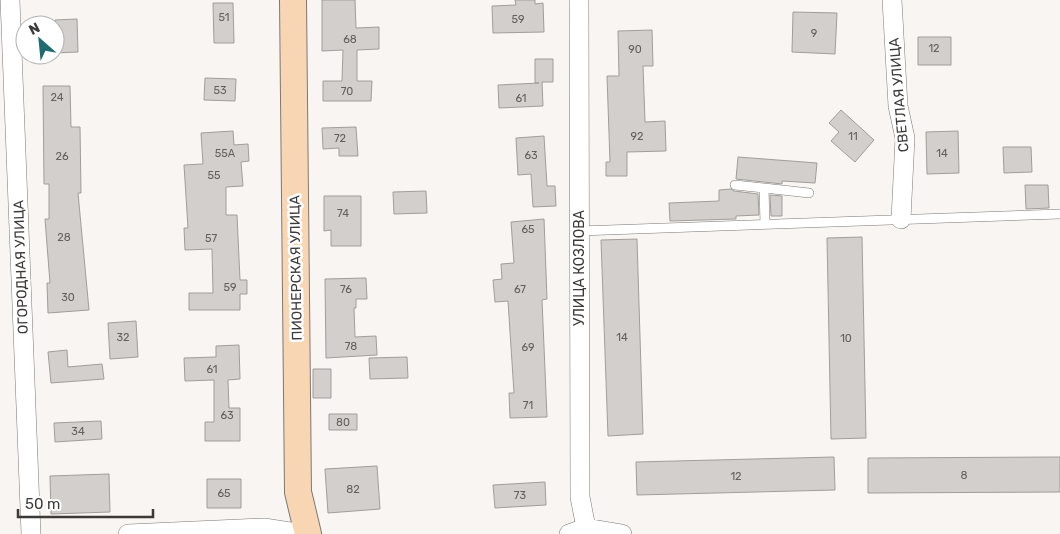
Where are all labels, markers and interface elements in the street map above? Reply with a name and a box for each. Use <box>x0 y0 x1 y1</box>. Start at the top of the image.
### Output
house number: 51 <box>218 11 230 24</box>
house number: 59 <box>511 13 525 26</box>
north arrow <box>15 15 65 65</box>
text: N <box>26 19 43 39</box>
house number: 9 <box>811 27 817 40</box>
house number: 68 <box>343 33 357 46</box>
street label: СВЕТЛАЯ УЛИЦА <box>885 36 912 153</box>
house number: 12 <box>928 42 940 55</box>
house number: 90 <box>628 43 642 56</box>
house number: 53 <box>213 84 227 97</box>
house number: 70 <box>341 85 353 98</box>
house number: 24 <box>50 91 64 104</box>
house number: 61 <box>515 92 527 105</box>
house number: 92 <box>631 130 643 143</box>
house number: 11 <box>848 130 858 143</box>
house number: 72 <box>334 132 346 145</box>
house number: 55А <box>215 147 236 160</box>
house number: 14 <box>936 147 948 160</box>
house number: 63 <box>524 149 538 162</box>
house number: 26 <box>55 150 69 163</box>
house number: 55 <box>207 169 221 182</box>
street label: ПИОНЕРСКАЯ УЛИЦА <box>286 195 306 341</box>
street label: ОГОРОДНАЯ УЛИЦА <box>10 199 32 334</box>
house number: 74 <box>337 207 349 220</box>
street label: УЛИЦА КОЗЛОВА <box>571 209 588 326</box>
house number: 65 <box>521 223 535 236</box>
house number: 28 <box>57 231 71 244</box>
house number: 57 <box>205 232 217 245</box>
house number: 59 <box>223 281 237 294</box>
house number: 76 <box>340 283 352 296</box>
house number: 67 <box>514 283 526 296</box>
house number: 30 <box>61 291 75 304</box>
house number: 32 <box>116 331 130 344</box>
house number: 14 <box>616 331 628 344</box>
house number: 10 <box>840 332 852 345</box>
house number: 78 <box>345 340 357 353</box>
house number: 69 <box>521 341 535 354</box>
house number: 61 <box>206 363 218 376</box>
house number: 71 <box>523 399 533 412</box>
house number: 63 <box>220 409 234 422</box>
house number: 80 <box>336 416 350 429</box>
house number: 34 <box>71 425 85 438</box>
house number: 8 <box>961 469 968 482</box>
house number: 12 <box>730 470 742 483</box>
house number: 82 <box>346 483 360 496</box>
scale bar <box>18 486 152 518</box>
house number: 65 <box>217 487 231 500</box>
house number: 73 <box>514 489 527 502</box>
text: 50 m <box>25 495 60 513</box>

